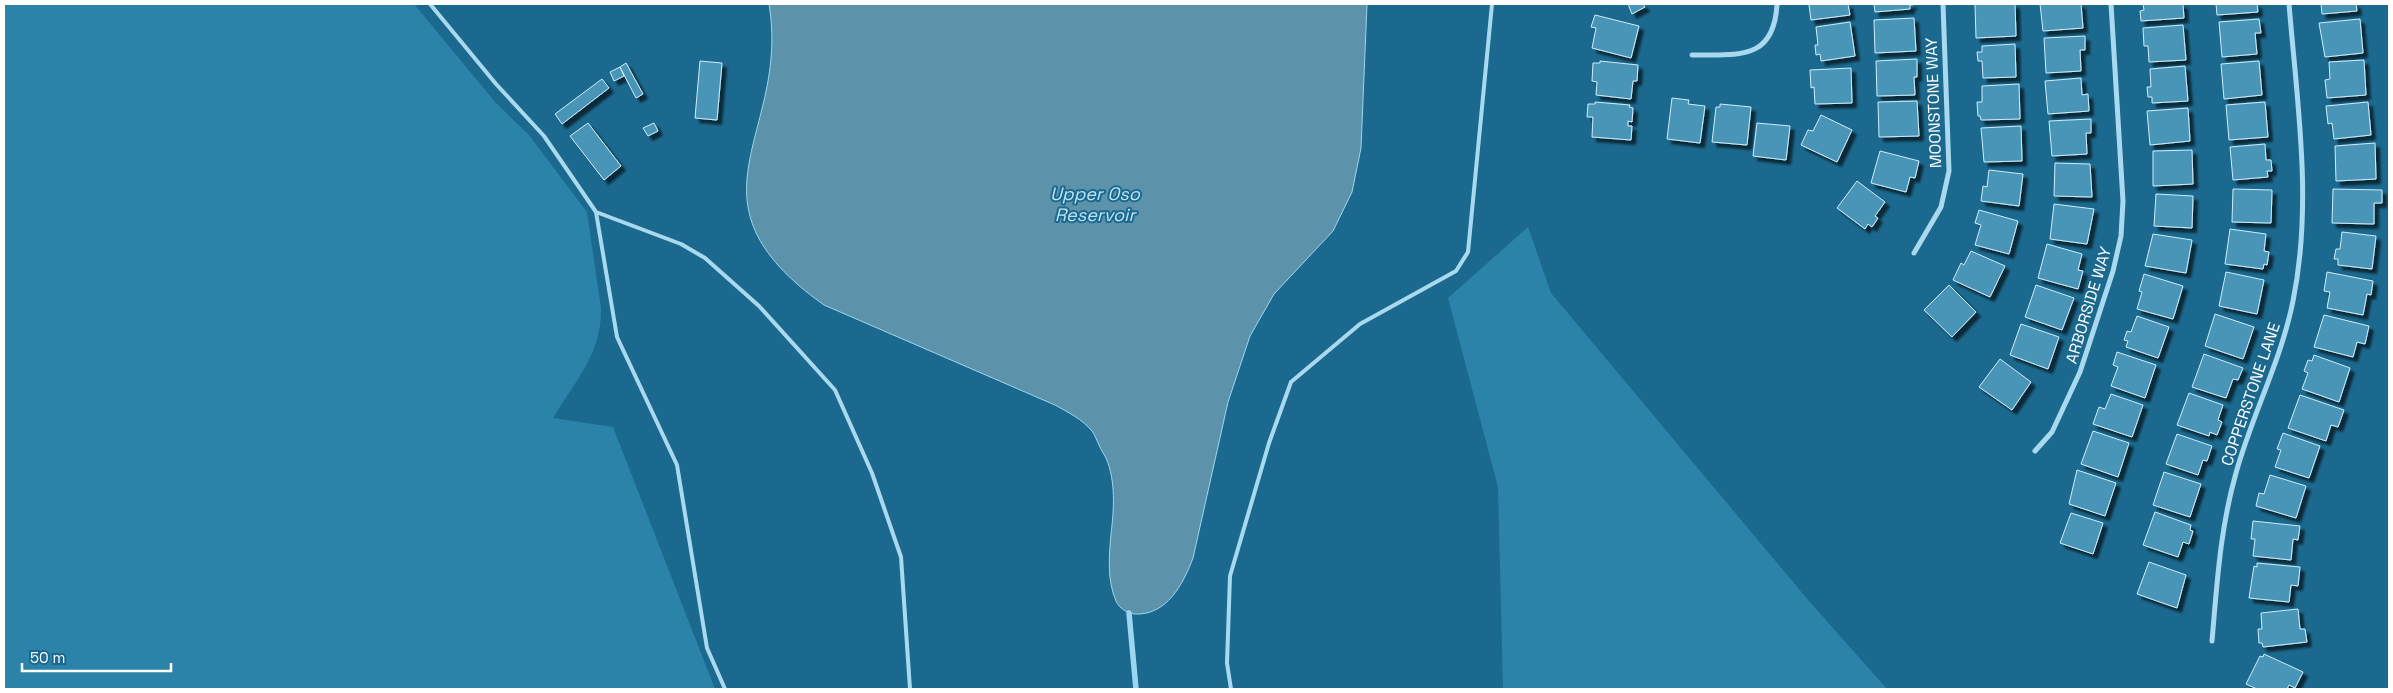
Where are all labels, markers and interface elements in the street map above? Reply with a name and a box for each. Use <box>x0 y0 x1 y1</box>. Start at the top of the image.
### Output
street label: MOONSTONE WAY <box>1921 37 1946 169</box>
water label: Upper Oso Reservoir <box>1050 182 1141 226</box>
street label: ARBORSIDE WAY <box>2061 244 2116 366</box>
street label: COPPERSTONE LANE <box>2216 320 2285 469</box>
scale bar <box>22 640 171 672</box>
text: 50 m <box>30 648 65 667</box>

